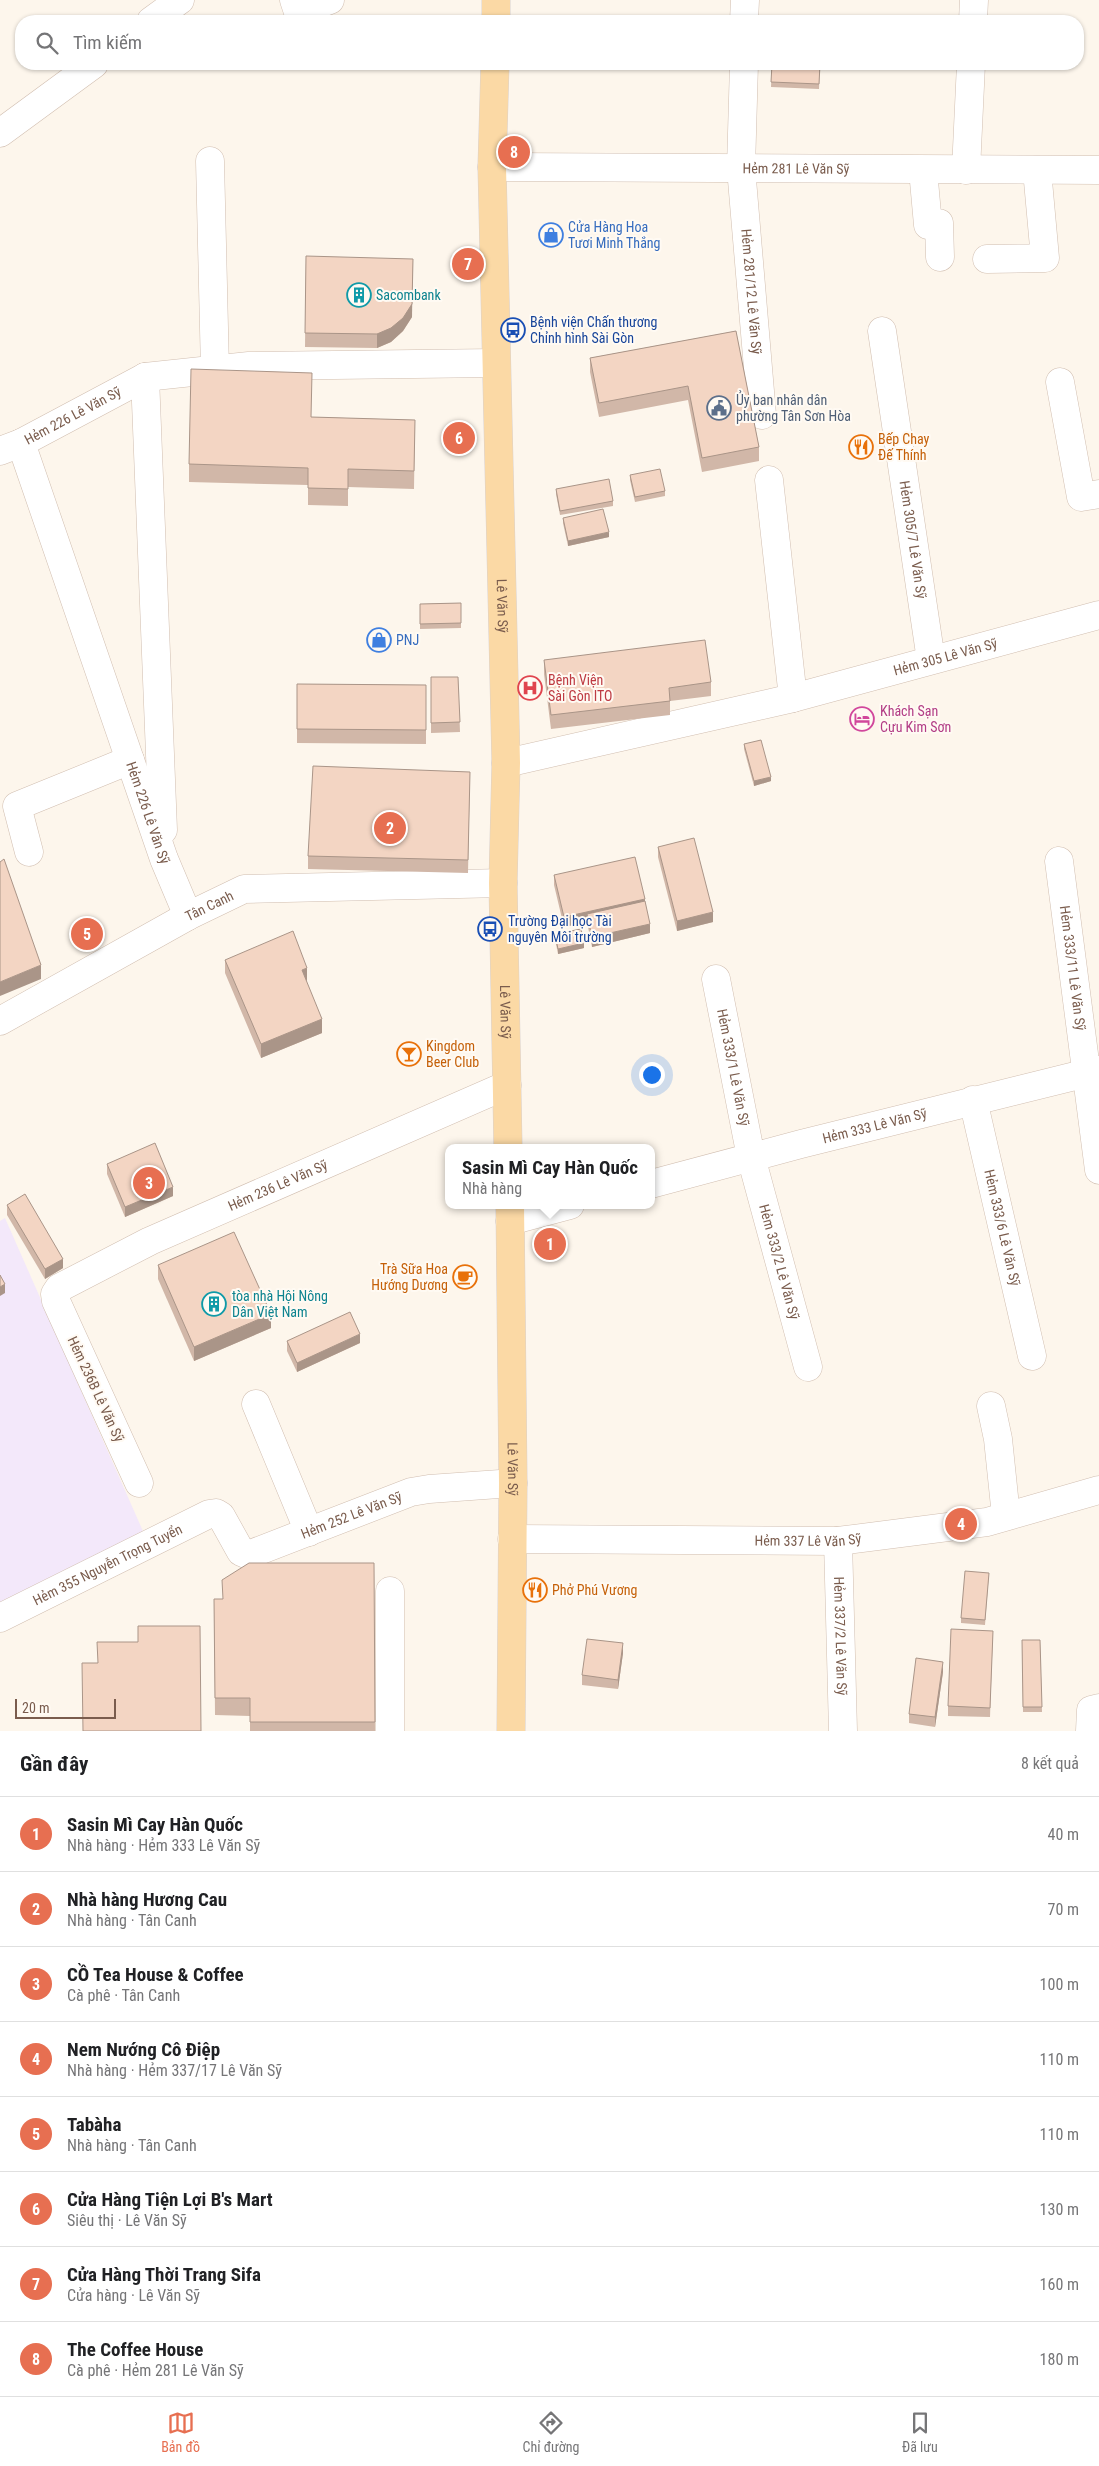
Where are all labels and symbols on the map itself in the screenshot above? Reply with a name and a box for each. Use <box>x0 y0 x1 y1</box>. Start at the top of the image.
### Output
pin: 8 <box>498 133 530 171</box>
street label: Hẻm 281 Lê Văn Sỹ <box>743 160 850 177</box>
place label: Cửa Hàng Hoa Tươi Minh Thắng <box>568 219 661 251</box>
shop icon: Cửa Hàng Hoa Tươi Minh Thắng <box>538 222 564 248</box>
street label: Hẻm 281/12 Lê Văn Sỹ <box>738 228 765 355</box>
pin: 7 <box>452 245 484 283</box>
building icon: Sacombank <box>346 282 372 308</box>
place label: Sacombank <box>376 287 441 303</box>
place label: Bệnh viện Chấn thương Chỉnh hình Sài Gòn <box>530 314 657 346</box>
bus stop icon: Bệnh viện Chấn thương Chỉnh hình Sài Gòn <box>500 317 526 343</box>
street label: Hẻm 226 Lê Văn Sỹ <box>22 383 124 448</box>
place label: Ủy ban nhân dân phường Tân Sơn Hòa <box>736 390 851 424</box>
public building icon: Ủy ban nhân dân phường Tân Sơn Hòa <box>706 395 732 421</box>
pin: 6 <box>443 419 475 457</box>
place label: Bếp Chay Đế Thính <box>878 431 930 463</box>
restaurant icon: Bếp Chay Đế Thính <box>848 434 874 460</box>
street label: Hẻm 305/7 Lê Văn Sỹ <box>896 480 930 600</box>
street label: Lê Văn Sỹ <box>494 579 511 633</box>
shop icon: PNJ <box>366 627 392 653</box>
place label: PNJ <box>396 632 419 648</box>
street label: Hẻm 305 Lê Văn Sỹ <box>892 635 999 678</box>
place label: Bệnh Viện Sài Gòn ITO <box>548 672 613 704</box>
hospital icon: Bệnh Viện Sài Gòn ITO <box>517 675 543 701</box>
place label: Khách Sạn Cựu Kim Sơn <box>880 703 951 735</box>
hotel icon: Khách Sạn Cựu Kim Sơn <box>849 706 875 732</box>
street label: Hẻm 226 Lê Văn Sỹ <box>123 760 173 866</box>
pin: 2 <box>374 809 406 847</box>
street label: Tân Canh <box>183 887 236 924</box>
street label: Hẻm 333/11 Lê Văn Sỹ <box>1057 905 1089 1032</box>
place label: Trường Đại học Tài nguyên Môi trường <box>508 913 612 945</box>
pin: 5 <box>71 915 103 953</box>
bus stop icon: Trường Đại học Tài nguyên Môi trường <box>477 916 503 942</box>
street label: Lê Văn Sỹ <box>497 985 514 1039</box>
street label: Hẻm 333/1 Lê Văn Sỹ <box>714 1007 753 1127</box>
place label: Kingdom Beer Club <box>426 1038 479 1070</box>
bar icon: Kingdom Beer Club <box>396 1041 422 1067</box>
your location <box>639 1062 665 1088</box>
street label: Hẻm 333 Lê Văn Sỹ <box>821 1105 928 1146</box>
street label: Hẻm 236 Lê Văn Sỹ <box>225 1156 330 1214</box>
pin: 3 <box>133 1164 165 1202</box>
street label: Hẻm 333/6 Lê Văn Sỹ <box>981 1168 1024 1288</box>
street label: Hẻm 333/2 Lê Văn Sỹ <box>756 1202 803 1321</box>
pin: 1 <box>534 1225 566 1263</box>
place label: Trà Sữa Hoa Hướng Dương <box>371 1261 448 1293</box>
cafe icon: Trà Sữa Hoa Hướng Dương <box>452 1264 478 1290</box>
place label: tòa nhà Hội Nông Dân Việt Nam <box>232 1288 328 1320</box>
building icon: tòa nhà Hội Nông Dân Việt Nam <box>201 1291 227 1317</box>
street label: Hẻm 236B Lê Văn Sỹ <box>65 1334 127 1444</box>
street label: Lê Văn Sỹ <box>505 1442 521 1496</box>
street label: Hẻm 252 Lê Văn Sỹ <box>299 1488 404 1542</box>
pin: 4 <box>945 1505 977 1543</box>
street label: Hẻm 355 Nguyễn Trọng Tuyển <box>30 1521 185 1608</box>
street label: Hẻm 337 Lê Văn Sỹ <box>755 1530 862 1549</box>
street label: Hẻm 337/2 Lê Văn Sỹ <box>831 1576 850 1696</box>
restaurant icon: Phở Phú Vương <box>522 1577 548 1603</box>
place label: Phở Phú Vương <box>552 1582 637 1598</box>
scale bar <box>15 1696 116 1719</box>

